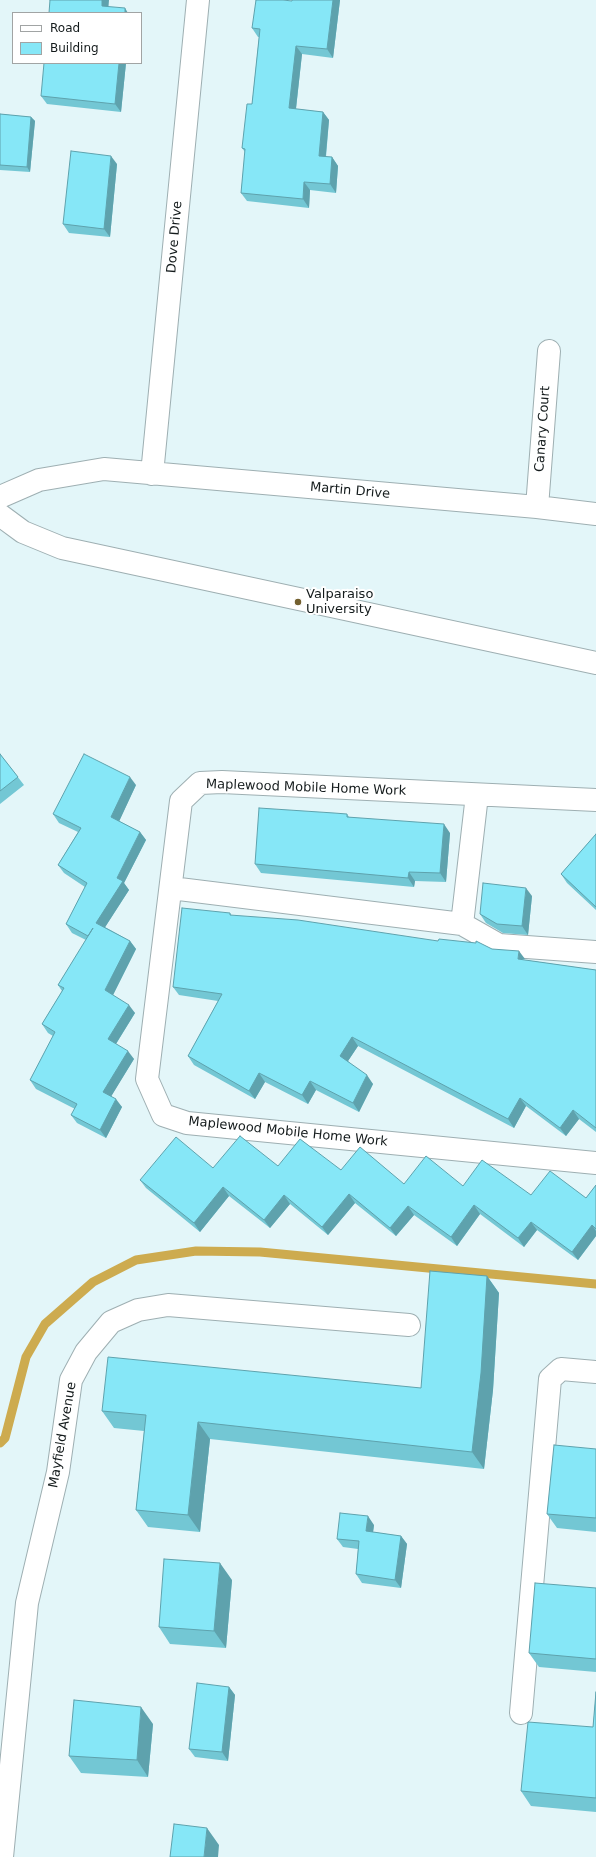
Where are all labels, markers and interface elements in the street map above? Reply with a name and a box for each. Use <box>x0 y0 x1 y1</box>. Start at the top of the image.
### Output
legend <box>12 12 142 64</box>
text: Road <box>50 21 80 35</box>
text: Building <box>50 41 99 55</box>
street label: Dove Drive <box>164 200 186 274</box>
street label: Canary Court <box>532 385 554 473</box>
street label: Martin Drive <box>309 480 391 502</box>
place label: Valparaiso University <box>306 587 373 618</box>
marker: Valparaiso University <box>293 597 303 607</box>
street label: Maplewood Mobile Home Work <box>206 777 406 799</box>
street label: Maplewood Mobile Home Work <box>188 1114 388 1150</box>
street label: Mayfield Avenue <box>46 1381 80 1489</box>

